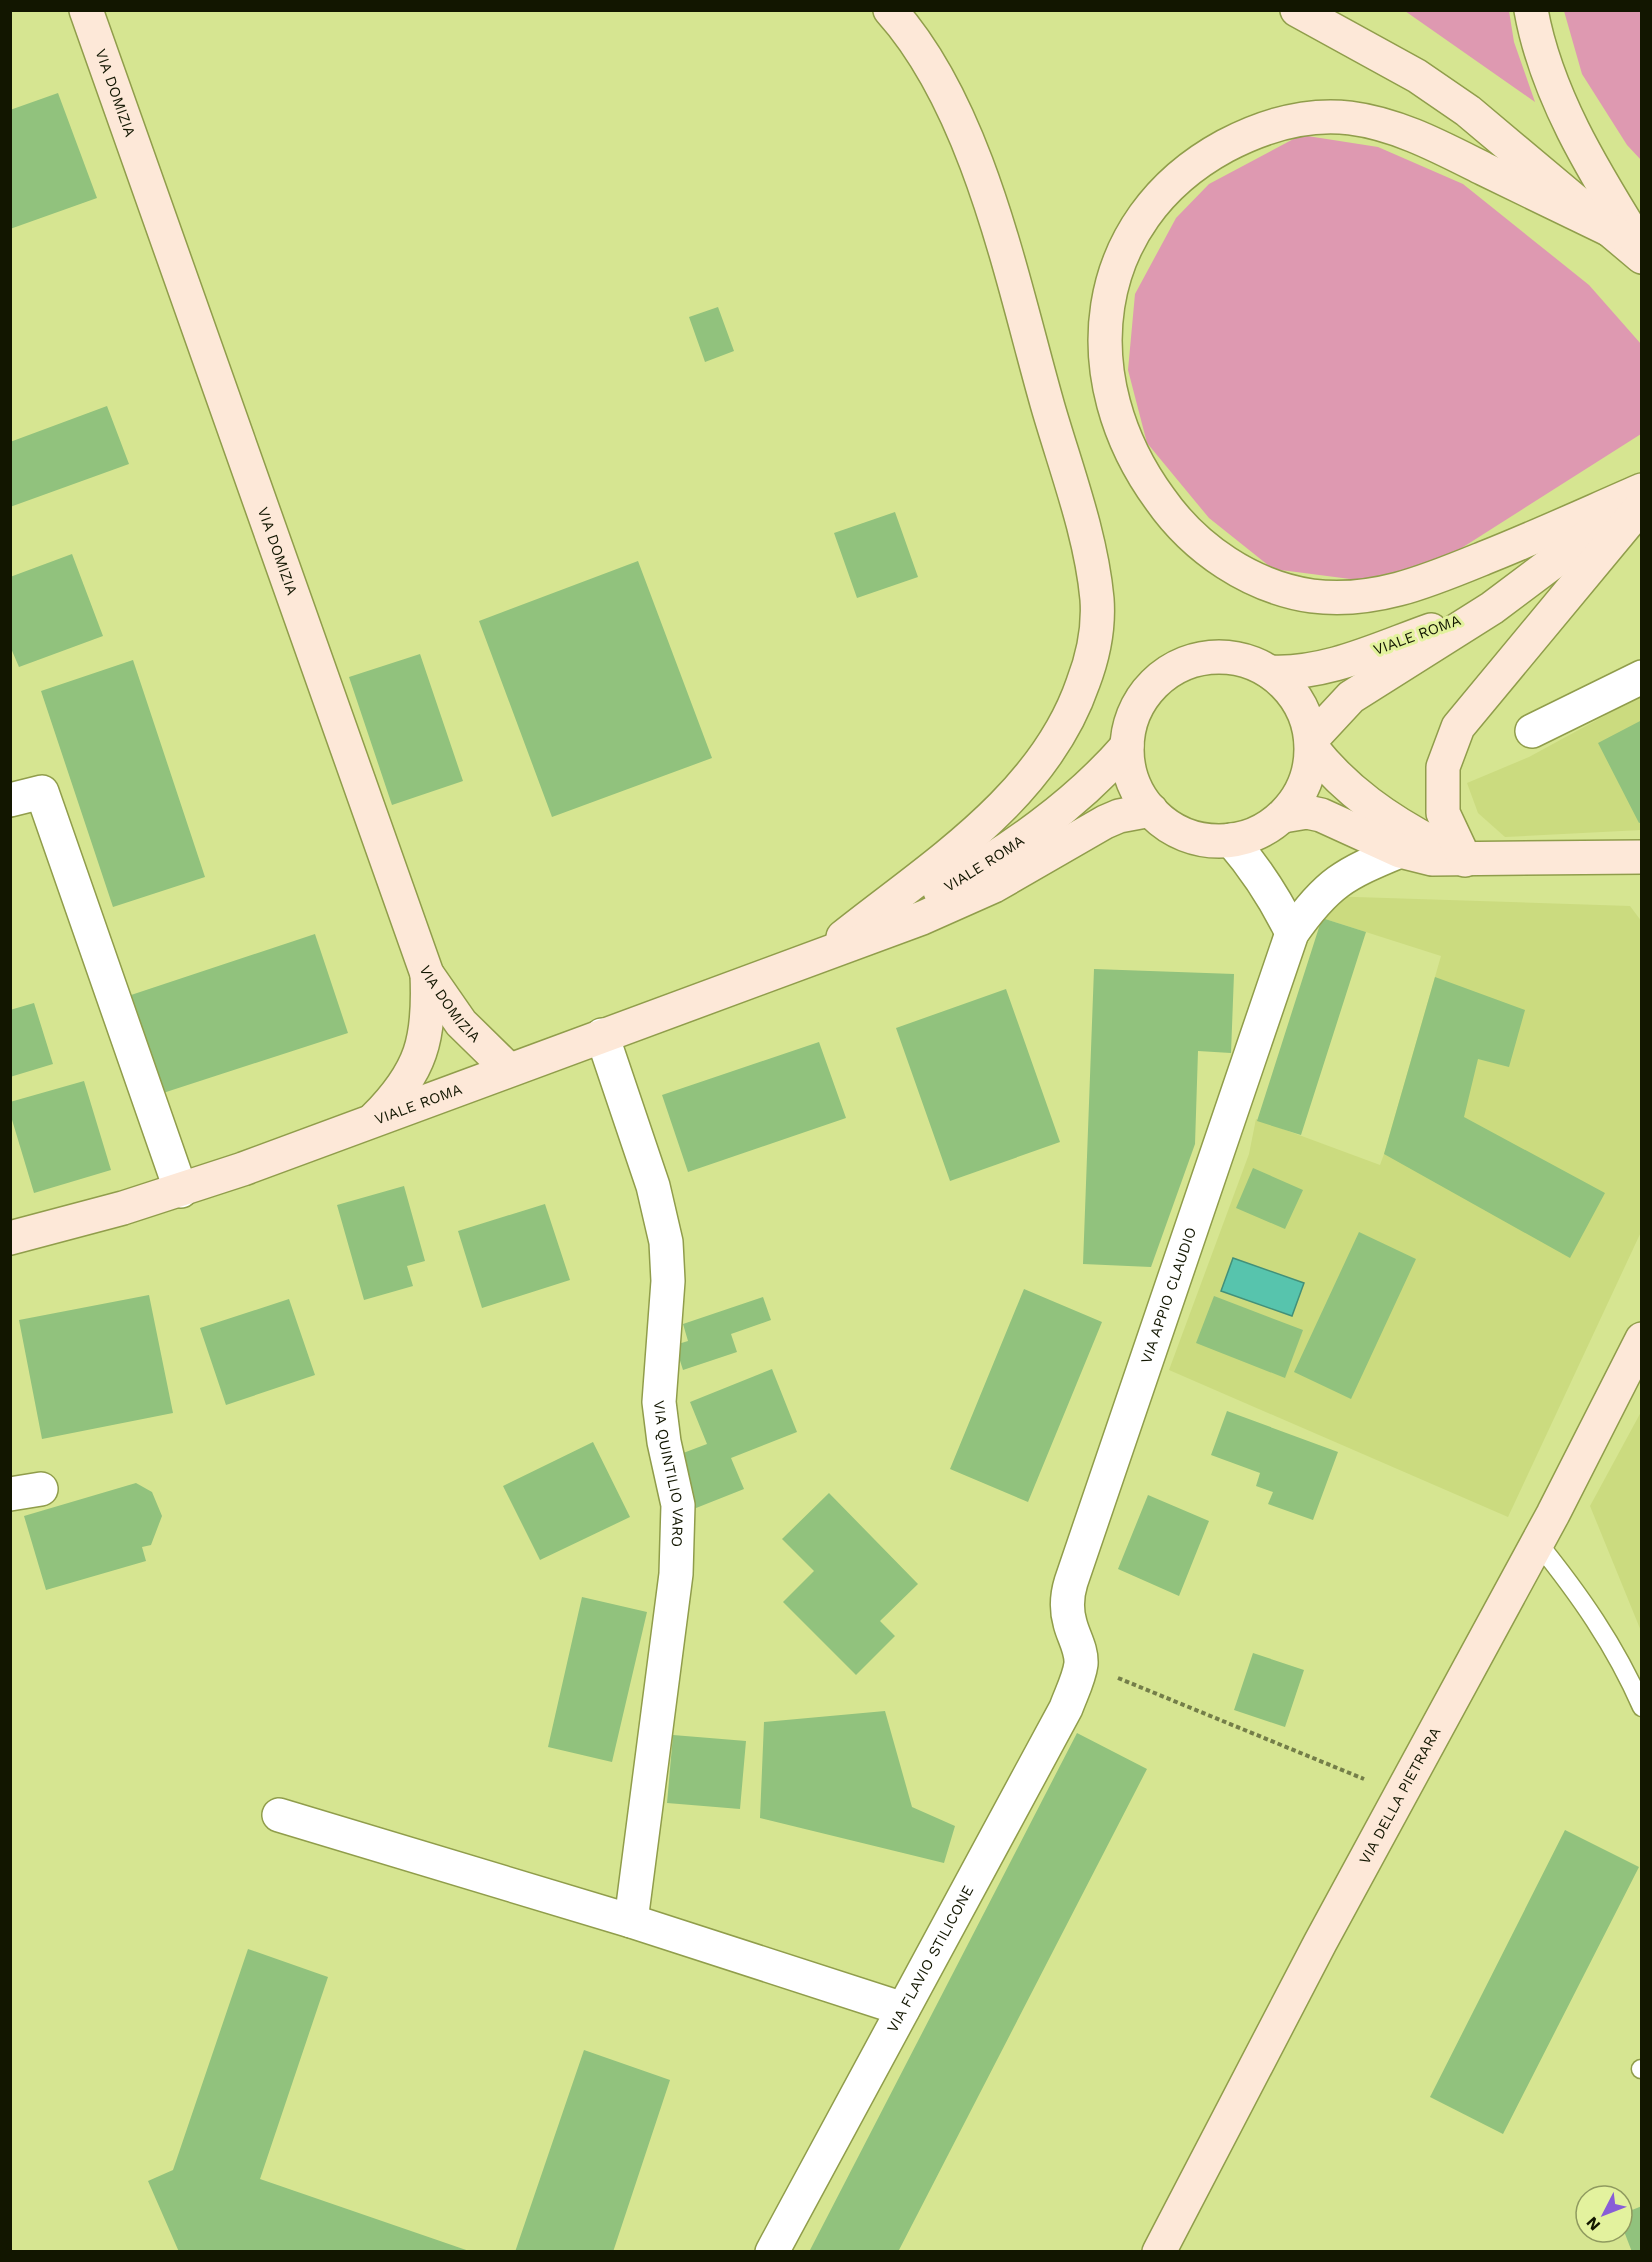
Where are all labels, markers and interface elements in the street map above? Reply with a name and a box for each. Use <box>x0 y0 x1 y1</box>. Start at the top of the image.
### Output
street label: VIA DOMIZIA <box>92 47 139 139</box>
street label: VIA DOMIZIA <box>254 505 301 597</box>
street label: VIALE ROMA <box>1371 611 1463 659</box>
street label: VIALE ROMA <box>941 831 1028 896</box>
street label: VIA DOMIZIA <box>416 963 484 1046</box>
street label: VIALE ROMA <box>372 1080 464 1129</box>
street label: VIA APPIO CLAUDIO <box>1137 1225 1200 1366</box>
street label: VIA QUINTILIO VARO <box>650 1399 687 1547</box>
street label: VIA DELLA PIETRARA <box>1355 1724 1445 1867</box>
street label: VIA FLAVIO STILICONE <box>883 1882 977 2036</box>
north arrow <box>1574 2184 1634 2244</box>
text: N <box>1582 2213 1604 2234</box>

